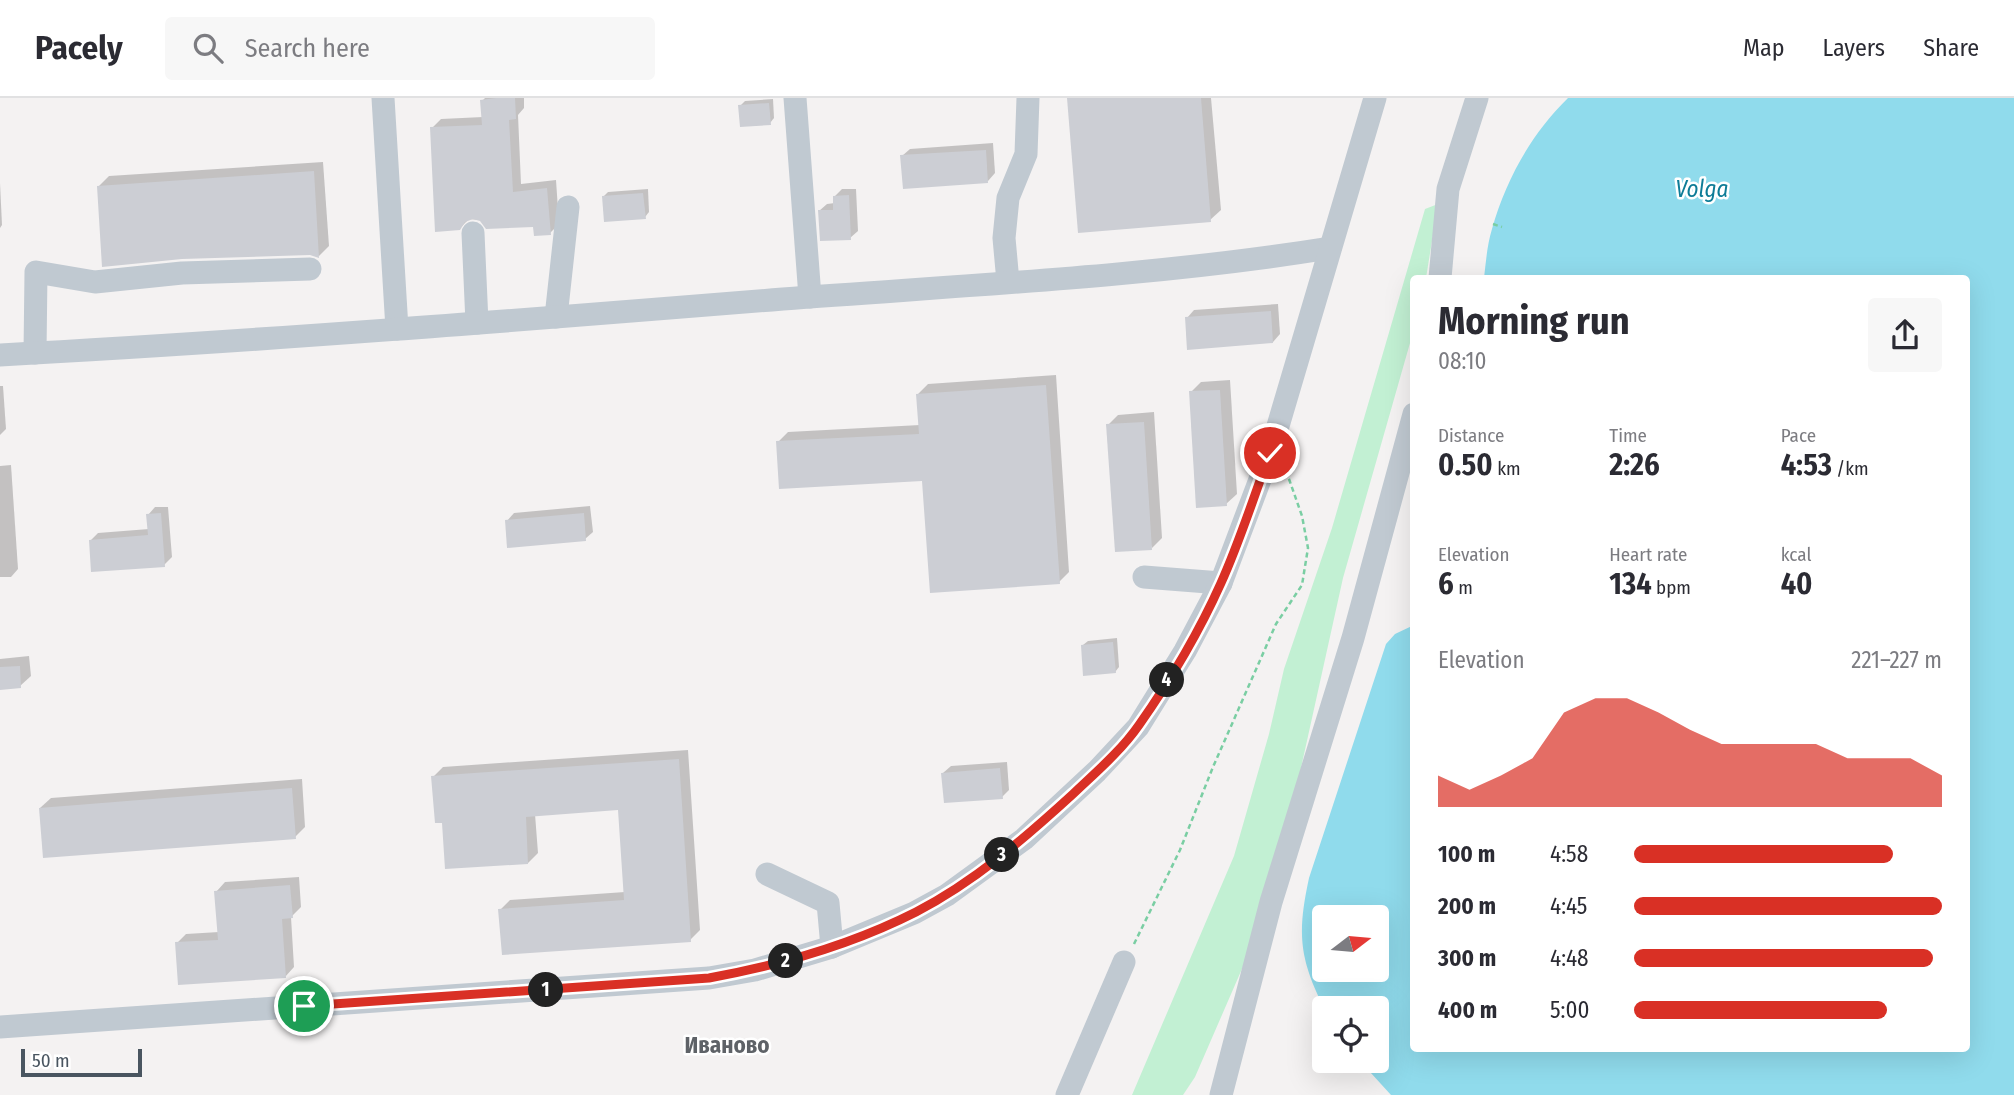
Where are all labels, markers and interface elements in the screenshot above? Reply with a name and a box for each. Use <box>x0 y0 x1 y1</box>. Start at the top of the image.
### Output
search box <box>165 17 655 80</box>
text: Pacely <box>35 28 123 68</box>
icon: search <box>189 29 227 67</box>
text: Search here <box>245 33 370 64</box>
text: Map <box>1743 34 1785 62</box>
text: Layers <box>1823 34 1885 62</box>
text: Share <box>1923 34 1979 62</box>
water label: Volga <box>1676 175 1728 203</box>
text: Morning run <box>1438 298 1630 344</box>
button: share <box>1868 298 1942 372</box>
text: 08:10 <box>1438 347 1486 375</box>
pin <box>1240 423 1300 483</box>
text: Distance <box>1438 424 1505 447</box>
text: Time <box>1609 424 1647 447</box>
text: Pace <box>1781 424 1816 447</box>
icon: check <box>1251 434 1289 472</box>
text: 0.50 <box>1438 447 1493 483</box>
text: 2:26 <box>1609 447 1660 483</box>
text: 4:53 <box>1781 447 1832 483</box>
text: km <box>1493 457 1521 480</box>
text: /km <box>1832 457 1869 480</box>
text: Elevation <box>1438 543 1510 566</box>
text: Heart rate <box>1609 543 1687 566</box>
text: kcal <box>1781 543 1811 566</box>
text: 6 <box>1438 566 1454 602</box>
text: 134 <box>1609 566 1652 602</box>
text: 40 <box>1781 566 1812 602</box>
text: m <box>1454 576 1473 599</box>
text: bpm <box>1652 576 1691 599</box>
text: Elevation <box>1438 646 1525 674</box>
text: 221–227 m <box>1851 646 1942 674</box>
pin: 4 <box>1150 662 1184 698</box>
text: 4 <box>1162 668 1171 691</box>
pin: 3 <box>984 838 1020 872</box>
text: 100 m <box>1438 840 1495 868</box>
text: 4:58 <box>1550 840 1588 868</box>
text: 3 <box>997 843 1006 866</box>
text: 200 m <box>1438 892 1496 920</box>
text: 4:45 <box>1550 892 1587 920</box>
north arrow <box>1312 905 1390 982</box>
map controls <box>1312 905 1389 1073</box>
pin: 2 <box>768 944 804 978</box>
text: 300 m <box>1438 944 1496 972</box>
text: 4:48 <box>1550 944 1589 972</box>
text: 2 <box>781 949 790 972</box>
pin: 1 <box>528 972 564 1008</box>
pin <box>274 976 334 1036</box>
text: 1 <box>541 978 550 1001</box>
icon: arrive <box>285 987 323 1025</box>
button: locate <box>1312 996 1389 1073</box>
text: 400 m <box>1438 996 1497 1024</box>
text: 5:00 <box>1550 996 1589 1024</box>
district label: Иваново <box>685 1031 769 1059</box>
scale bar <box>21 1046 142 1078</box>
text: 50 m <box>32 1049 70 1072</box>

